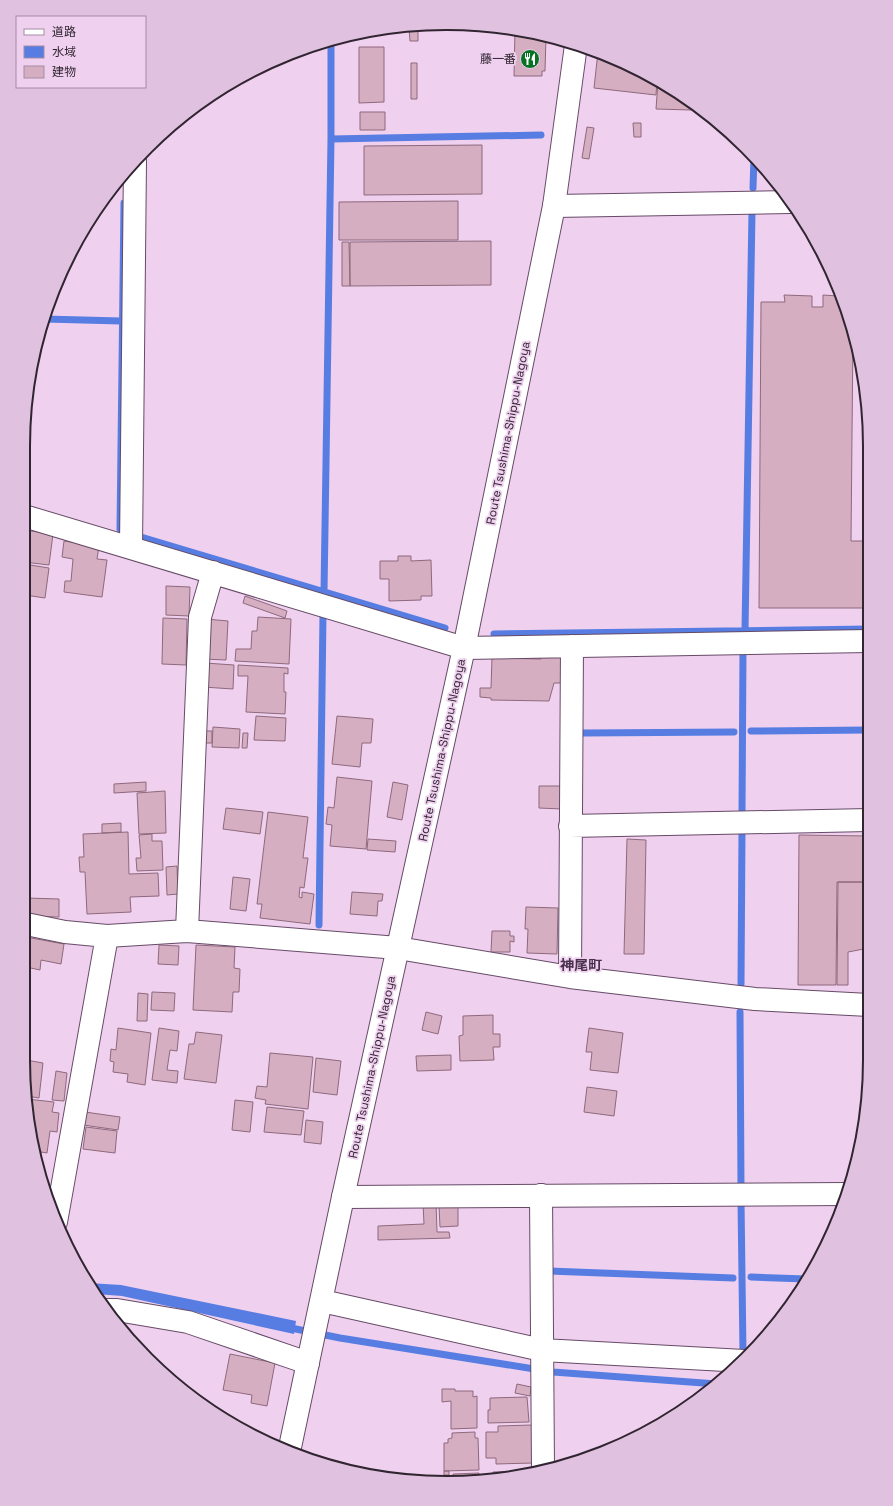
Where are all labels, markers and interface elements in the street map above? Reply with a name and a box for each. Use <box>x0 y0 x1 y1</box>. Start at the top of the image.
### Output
legend <box>16 16 146 88</box>
text: 道路 <box>52 24 76 40</box>
text: 水域 <box>52 44 76 60</box>
restaurant icon: 藤一番 <box>519 48 541 70</box>
place label: 藤一番 <box>480 51 516 67</box>
text: 建物 <box>52 64 76 80</box>
street label: Route Tsushima-Shippu-Nagoya <box>482 340 534 526</box>
street label: Route Tsushima-Shippu-Nagoya <box>415 657 469 843</box>
district label: 神尾町 <box>560 956 602 974</box>
street label: Route Tsushima-Shippu-Nagoya <box>345 974 399 1160</box>

